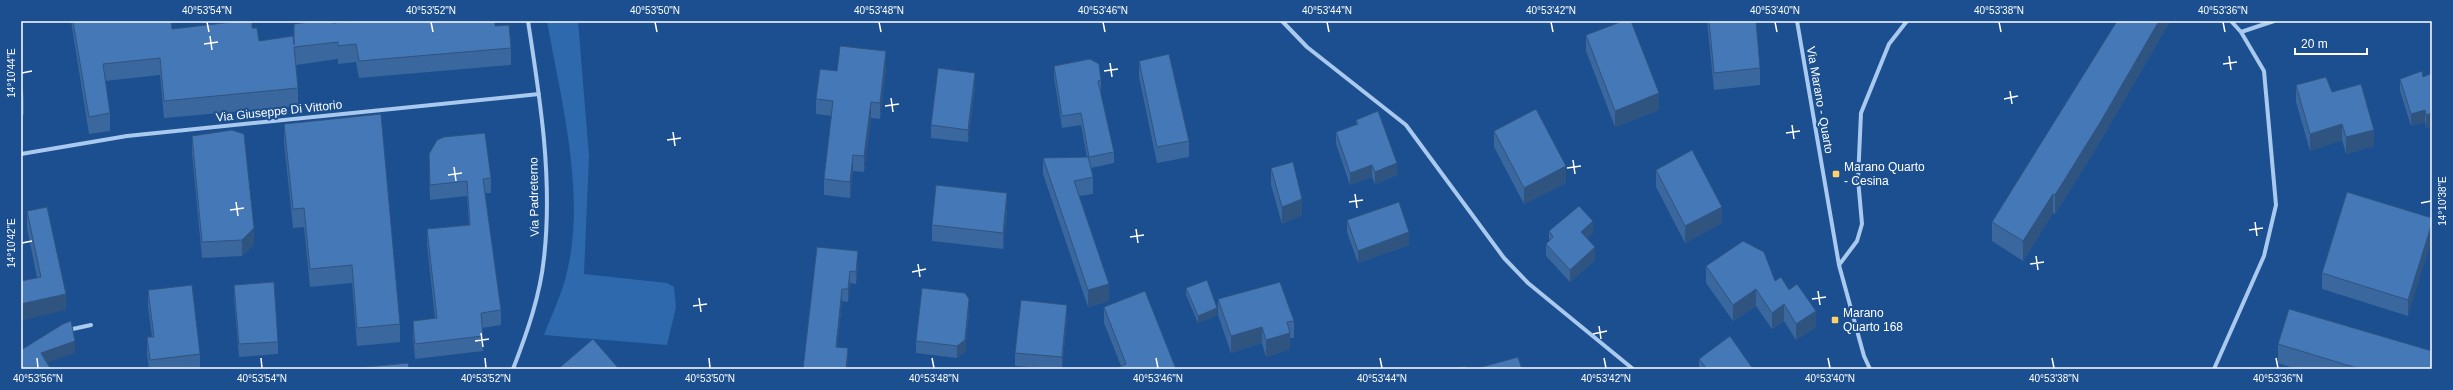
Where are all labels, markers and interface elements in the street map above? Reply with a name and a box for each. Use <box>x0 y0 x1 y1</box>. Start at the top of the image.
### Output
text: 40°53'54"N <box>182 5 232 16</box>
text: 40°53'52"N <box>406 5 456 16</box>
text: 40°53'50"N <box>630 5 680 16</box>
text: 40°53'48"N <box>854 5 904 16</box>
text: 40°53'46"N <box>1078 5 1128 16</box>
text: 40°53'44"N <box>1302 5 1352 16</box>
text: 40°53'42"N <box>1526 5 1576 16</box>
text: 40°53'40"N <box>1750 5 1800 16</box>
text: 40°53'38"N <box>1974 5 2024 16</box>
text: 40°53'36"N <box>2198 5 2248 16</box>
scale bar <box>2295 30 2367 56</box>
text: 20 m <box>2301 37 2328 51</box>
street label: Via Marano - Quarto <box>1804 45 1836 155</box>
text: 14°10'44"E <box>6 48 17 98</box>
street label: Via Giuseppe Di Vittorio <box>215 97 343 125</box>
street label: Via Padreterno <box>526 157 542 237</box>
place label: Marano Quarto - Cesina <box>1844 160 1925 188</box>
marker: Marano Quarto - Cesina <box>1831 169 1841 179</box>
text: 14°10'38"E <box>2437 176 2448 226</box>
text: 14°10'42"E <box>6 218 17 268</box>
place label: Marano Quarto 168 <box>1843 306 1903 334</box>
marker: Marano Quarto 168 <box>1830 315 1840 325</box>
text: 40°53'56"N <box>13 373 63 384</box>
text: 40°53'54"N <box>237 373 287 384</box>
text: 40°53'52"N <box>461 373 511 384</box>
text: 40°53'50"N <box>685 373 735 384</box>
text: 40°53'48"N <box>909 373 959 384</box>
text: 40°53'46"N <box>1133 373 1183 384</box>
text: 40°53'44"N <box>1357 373 1407 384</box>
text: 40°53'42"N <box>1581 373 1631 384</box>
text: 40°53'40"N <box>1805 373 1855 384</box>
text: 40°53'38"N <box>2029 373 2079 384</box>
text: 40°53'36"N <box>2253 373 2303 384</box>

